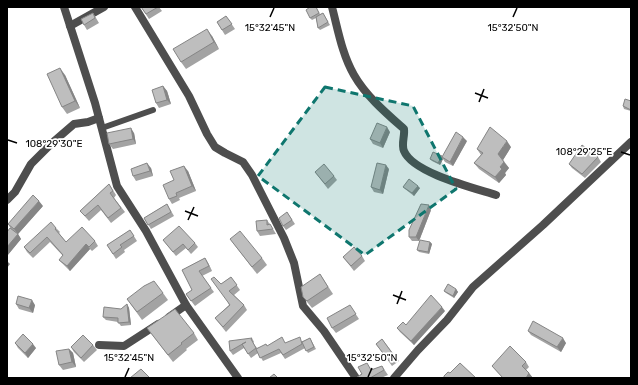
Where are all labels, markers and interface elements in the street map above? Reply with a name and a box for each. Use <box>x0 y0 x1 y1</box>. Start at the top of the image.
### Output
text: 15°32'45"N <box>245 22 295 34</box>
text: 15°32'50"N <box>487 22 539 34</box>
text: 108°29'30"E <box>25 138 83 150</box>
text: 108°29'25"E <box>556 146 612 158</box>
text: 15°32'45"N <box>104 352 154 364</box>
text: 15°32'50"N <box>346 352 398 364</box>

